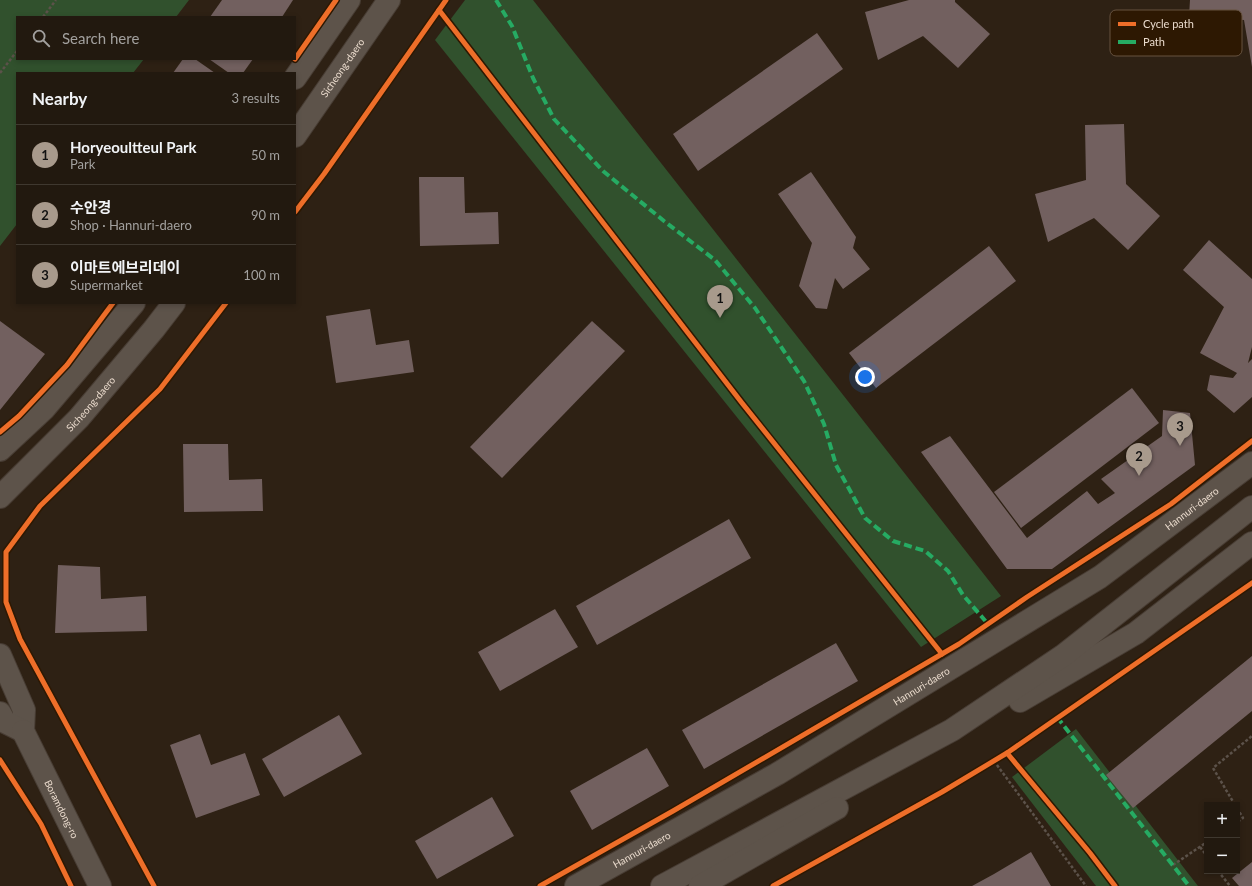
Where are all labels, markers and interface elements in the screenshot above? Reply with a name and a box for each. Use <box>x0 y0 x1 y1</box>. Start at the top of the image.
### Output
legend <box>1110 10 1242 56</box>
search box <box>16 16 296 60</box>
text: Cycle path <box>1143 17 1194 30</box>
icon: search <box>30 27 52 49</box>
text: Search here <box>62 29 139 47</box>
text: Path <box>1143 35 1165 48</box>
street label: Sicheong-daero <box>318 36 367 99</box>
text: Nearby <box>32 88 87 109</box>
text: 3 results <box>232 90 280 106</box>
text: Horyeoultteul Park <box>70 138 197 156</box>
text: 1 <box>41 147 49 163</box>
text: 50 m <box>251 147 280 163</box>
text: Park <box>70 156 95 172</box>
text: 수안경 <box>70 198 111 216</box>
text: 2 <box>41 207 49 223</box>
text: 90 m <box>251 207 280 223</box>
text: Shop · Hannuri-daero <box>70 217 192 233</box>
text: 이마트에브리데이 <box>70 258 180 276</box>
text: 3 <box>41 267 49 283</box>
text: 100 m <box>243 267 280 283</box>
text: Supermarket <box>70 277 143 293</box>
pin: 1 <box>707 285 733 318</box>
your location <box>855 367 875 387</box>
street label: Sicheong-daero <box>63 374 118 434</box>
pin: 3 <box>1167 413 1193 446</box>
pin: 2 <box>1126 443 1152 476</box>
street label: Hannuri-daero <box>1162 484 1221 532</box>
street label: Hannuri-daero <box>891 664 952 708</box>
street label: Boramdong-ro <box>42 778 81 840</box>
map controls <box>1204 802 1240 874</box>
button: + <box>1204 802 1240 838</box>
street label: Hannuri-daero <box>611 829 673 870</box>
button: − <box>1204 838 1240 874</box>

